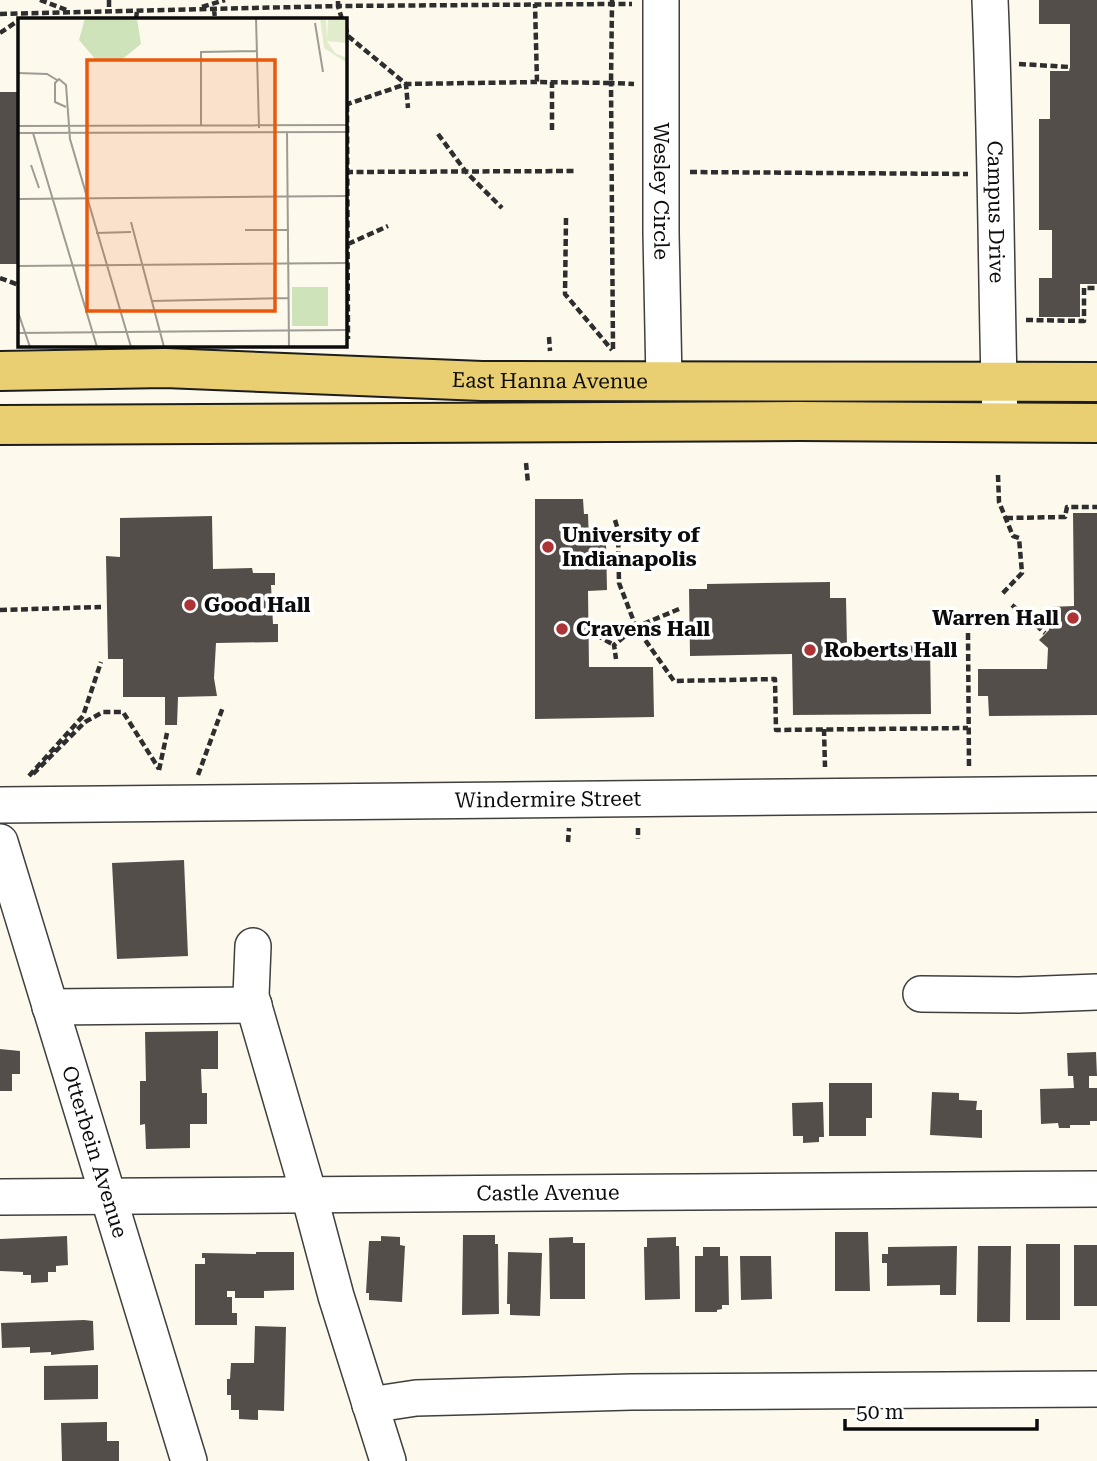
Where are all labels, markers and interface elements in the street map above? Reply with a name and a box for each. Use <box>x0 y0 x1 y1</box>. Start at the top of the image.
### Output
inset map <box>18 18 346 346</box>
street label: Wesley Circle <box>649 122 674 260</box>
street label: Campus Drive <box>982 140 1009 283</box>
street label: East Hanna Avenue <box>451 368 648 393</box>
place label: University of Indianapolis <box>562 523 701 571</box>
marker: University of Indianapolis <box>540 539 556 555</box>
place label: Good Hall <box>204 593 311 617</box>
marker: Good Hall <box>182 597 198 613</box>
place label: Warren Hall <box>932 606 1059 630</box>
marker: Warren Hall <box>1065 610 1081 626</box>
place label: Cravens Hall <box>576 617 710 641</box>
marker: Cravens Hall <box>554 621 570 637</box>
place label: Roberts Hall <box>824 638 957 662</box>
marker: Roberts Hall <box>802 642 818 658</box>
street label: Windermire Street <box>455 787 642 812</box>
street label: Otterbein Avenue <box>57 1063 132 1241</box>
street label: Castle Avenue <box>476 1180 620 1206</box>
scale bar <box>845 1388 1038 1432</box>
text: 50 m <box>856 1400 904 1424</box>

